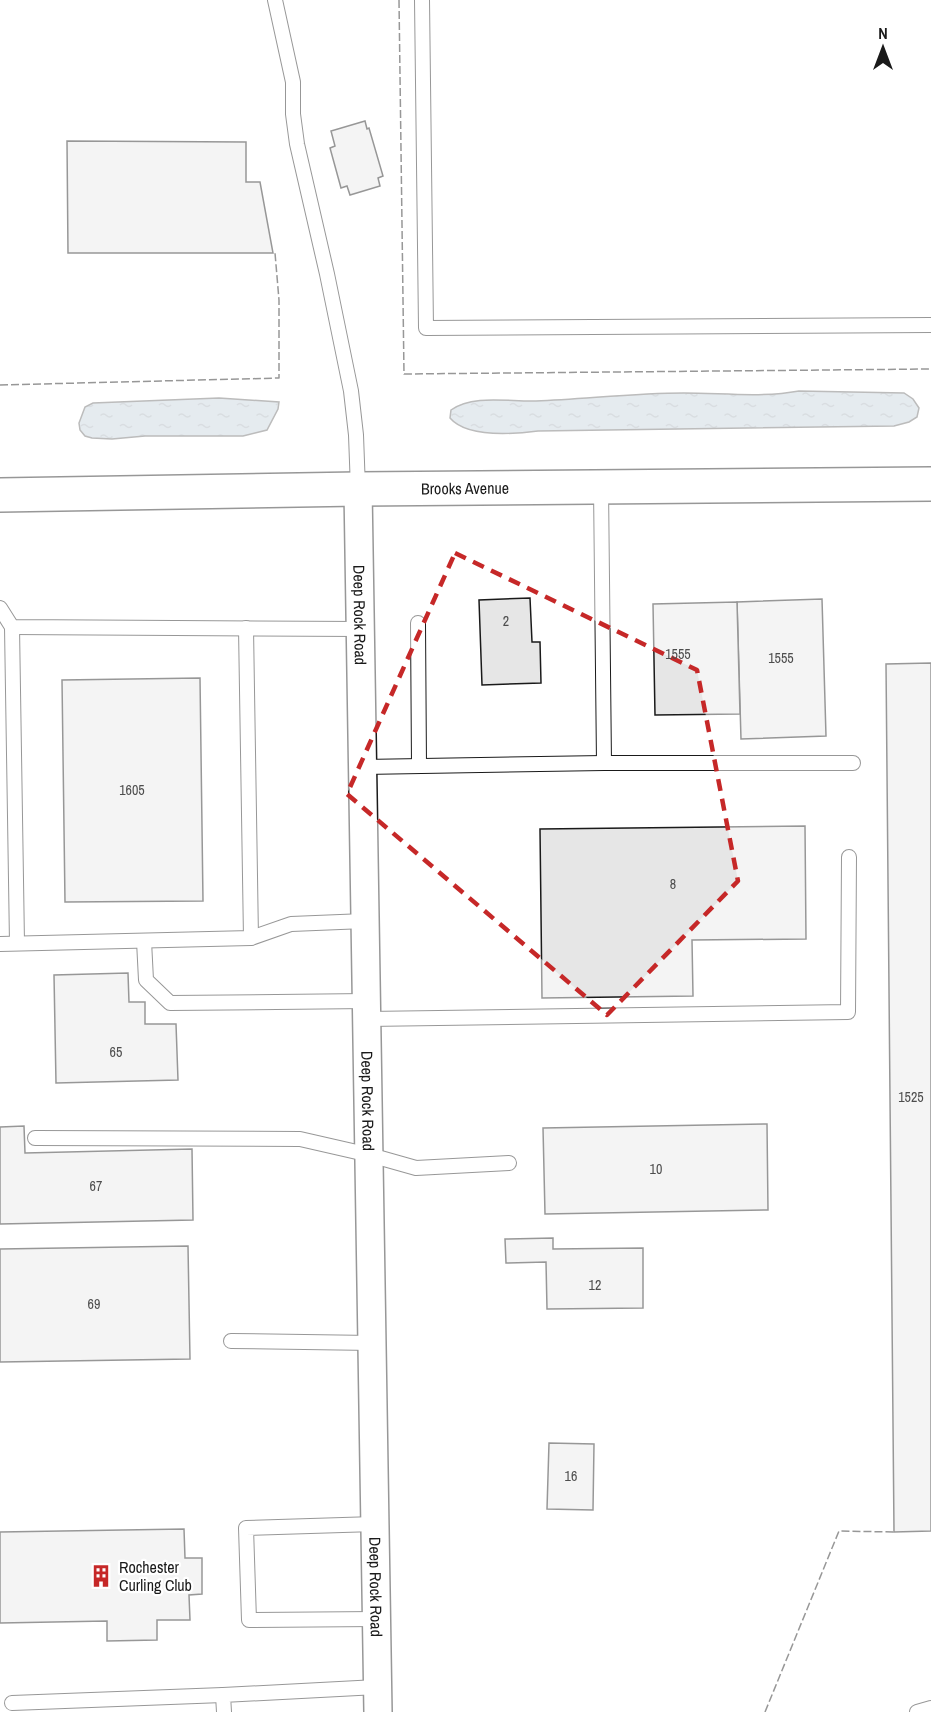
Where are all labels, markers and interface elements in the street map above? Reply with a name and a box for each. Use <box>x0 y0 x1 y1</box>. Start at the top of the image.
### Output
north arrow <box>853 18 913 78</box>
text: N <box>878 22 888 44</box>
street label: Brooks Avenue <box>421 477 509 499</box>
street label: Deep Rock Road <box>348 565 372 665</box>
house number: 2 <box>503 612 509 630</box>
house number: 1555 <box>665 645 691 663</box>
house number: 1555 <box>768 649 794 667</box>
house number: 1605 <box>119 781 145 799</box>
house number: 8 <box>670 875 676 893</box>
house number: 65 <box>110 1043 122 1061</box>
street label: Deep Rock Road <box>356 1051 380 1151</box>
house number: 1525 <box>898 1088 924 1106</box>
house number: 10 <box>650 1160 662 1178</box>
house number: 67 <box>90 1177 102 1195</box>
house number: 12 <box>589 1276 601 1294</box>
house number: 69 <box>88 1295 100 1313</box>
house number: 16 <box>565 1467 577 1485</box>
street label: Deep Rock Road <box>364 1537 388 1637</box>
place label: Rochester Curling Club <box>119 1556 192 1596</box>
building icon: Rochester Curling Club <box>88 1563 114 1589</box>

